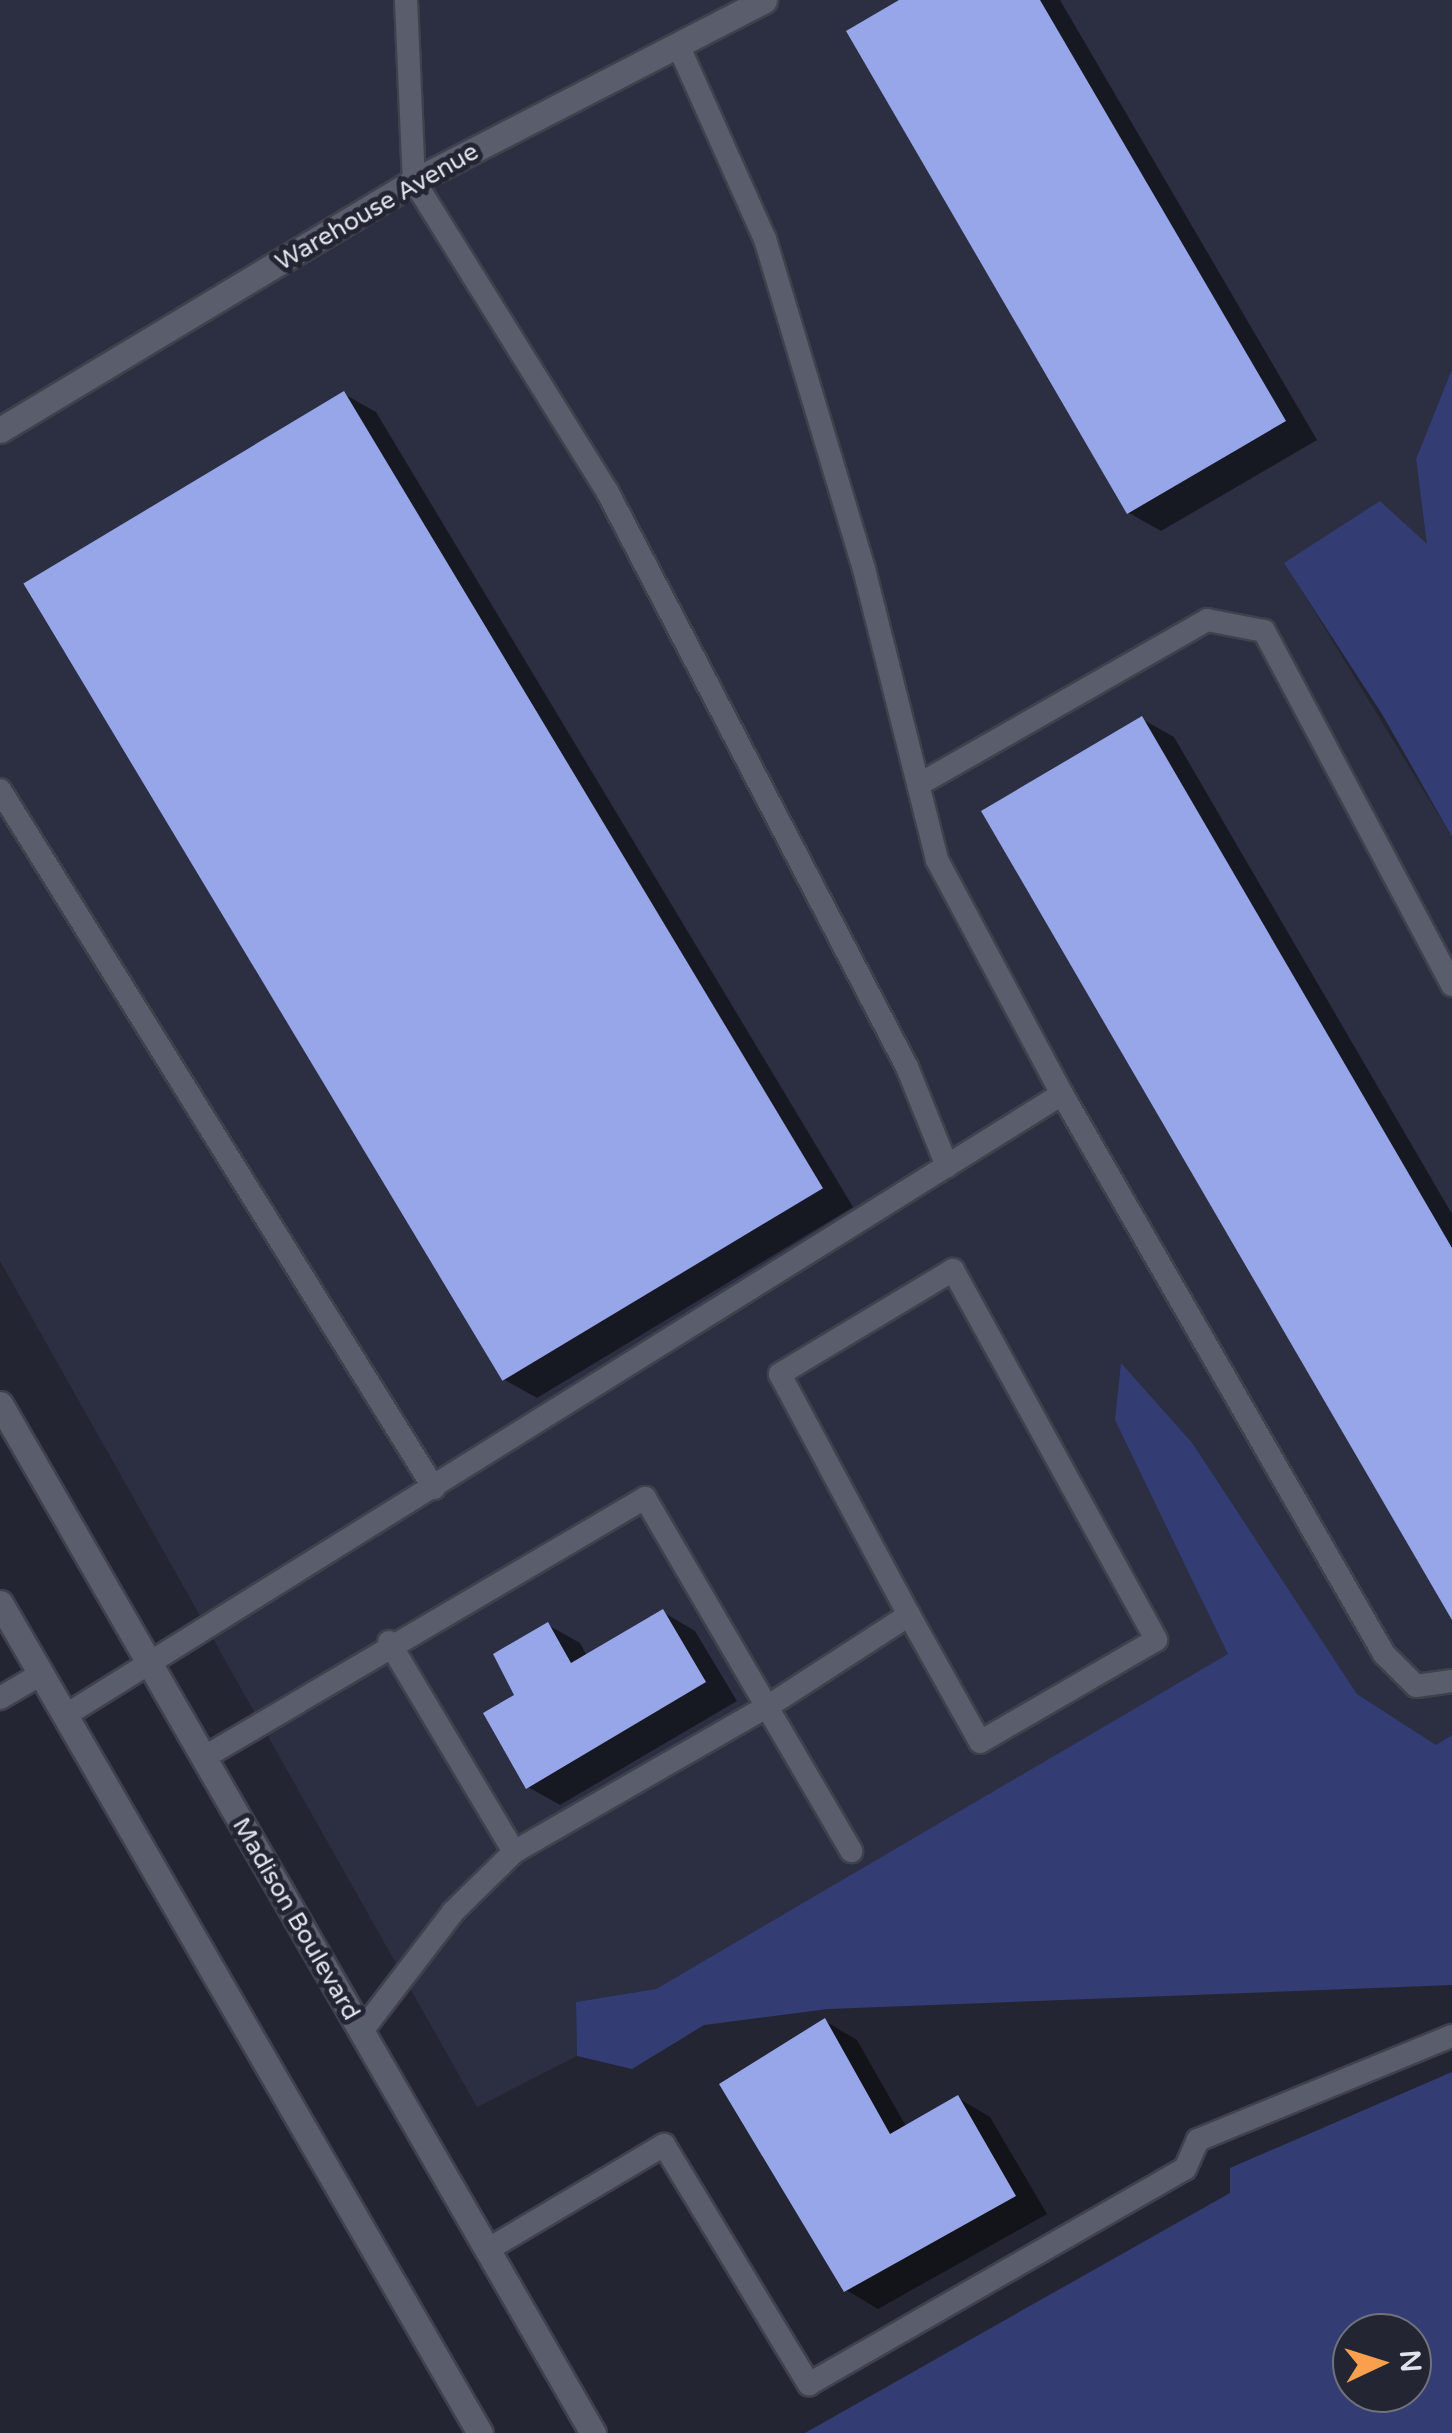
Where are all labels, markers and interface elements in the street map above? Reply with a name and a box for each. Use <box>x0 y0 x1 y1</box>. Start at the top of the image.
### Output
street label: Warehouse Avenue <box>270 137 484 277</box>
street label: Madison Boulevard <box>226 1812 366 2026</box>
north arrow <box>1332 2313 1432 2413</box>
text: N <box>1392 2349 1428 2373</box>

